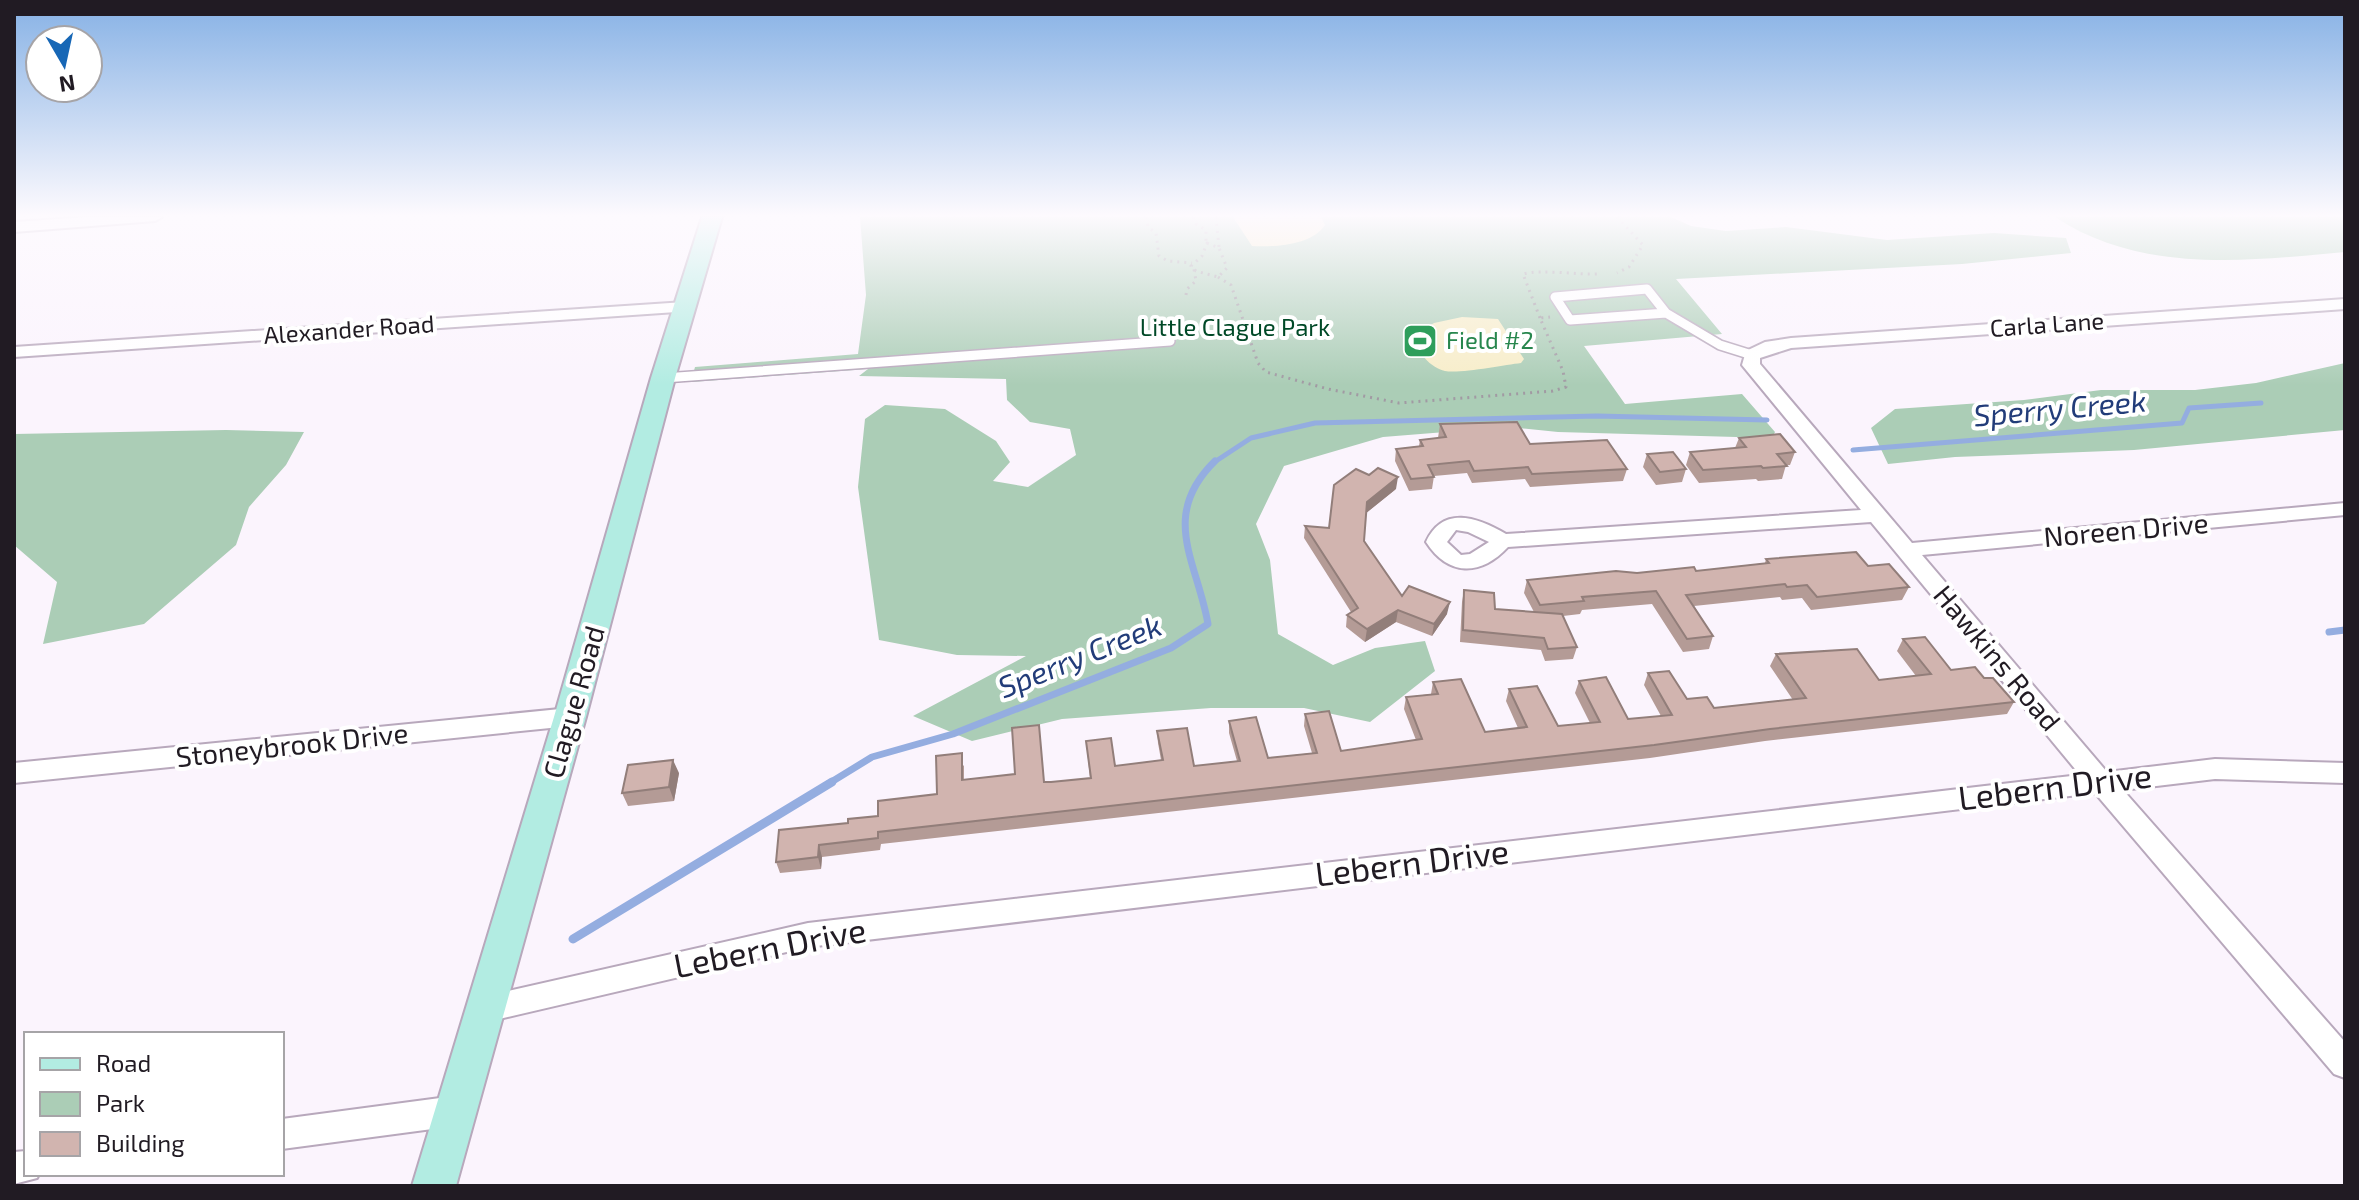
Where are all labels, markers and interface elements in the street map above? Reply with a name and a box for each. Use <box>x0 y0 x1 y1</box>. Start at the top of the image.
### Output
north arrow <box>24 24 104 104</box>
text: N <box>57 71 77 99</box>
street label: Carla Lane <box>1989 305 2105 342</box>
street label: Alexander Road <box>263 308 435 349</box>
park label: Little Clague Park <box>1140 312 1330 341</box>
sports icon: Field #2 <box>1401 322 1439 360</box>
place label: Field #2 <box>1446 325 1534 354</box>
water label: Sperry Creek <box>1972 382 2148 433</box>
street label: Noreen Drive <box>2042 505 2210 553</box>
street label: Hawkins Road <box>1927 578 2069 737</box>
water label: Sperry Creek <box>992 606 1167 705</box>
street label: Clague Road <box>535 622 611 782</box>
street label: Stoneybrook Drive <box>174 715 410 773</box>
street label: Lebern Drive <box>1956 753 2154 818</box>
street label: Lebern Drive <box>1313 829 1511 894</box>
street label: Lebern Drive <box>670 908 869 985</box>
legend <box>24 1032 284 1176</box>
text: Road <box>96 1048 151 1077</box>
text: Park <box>96 1088 145 1117</box>
text: Building <box>96 1128 185 1157</box>

